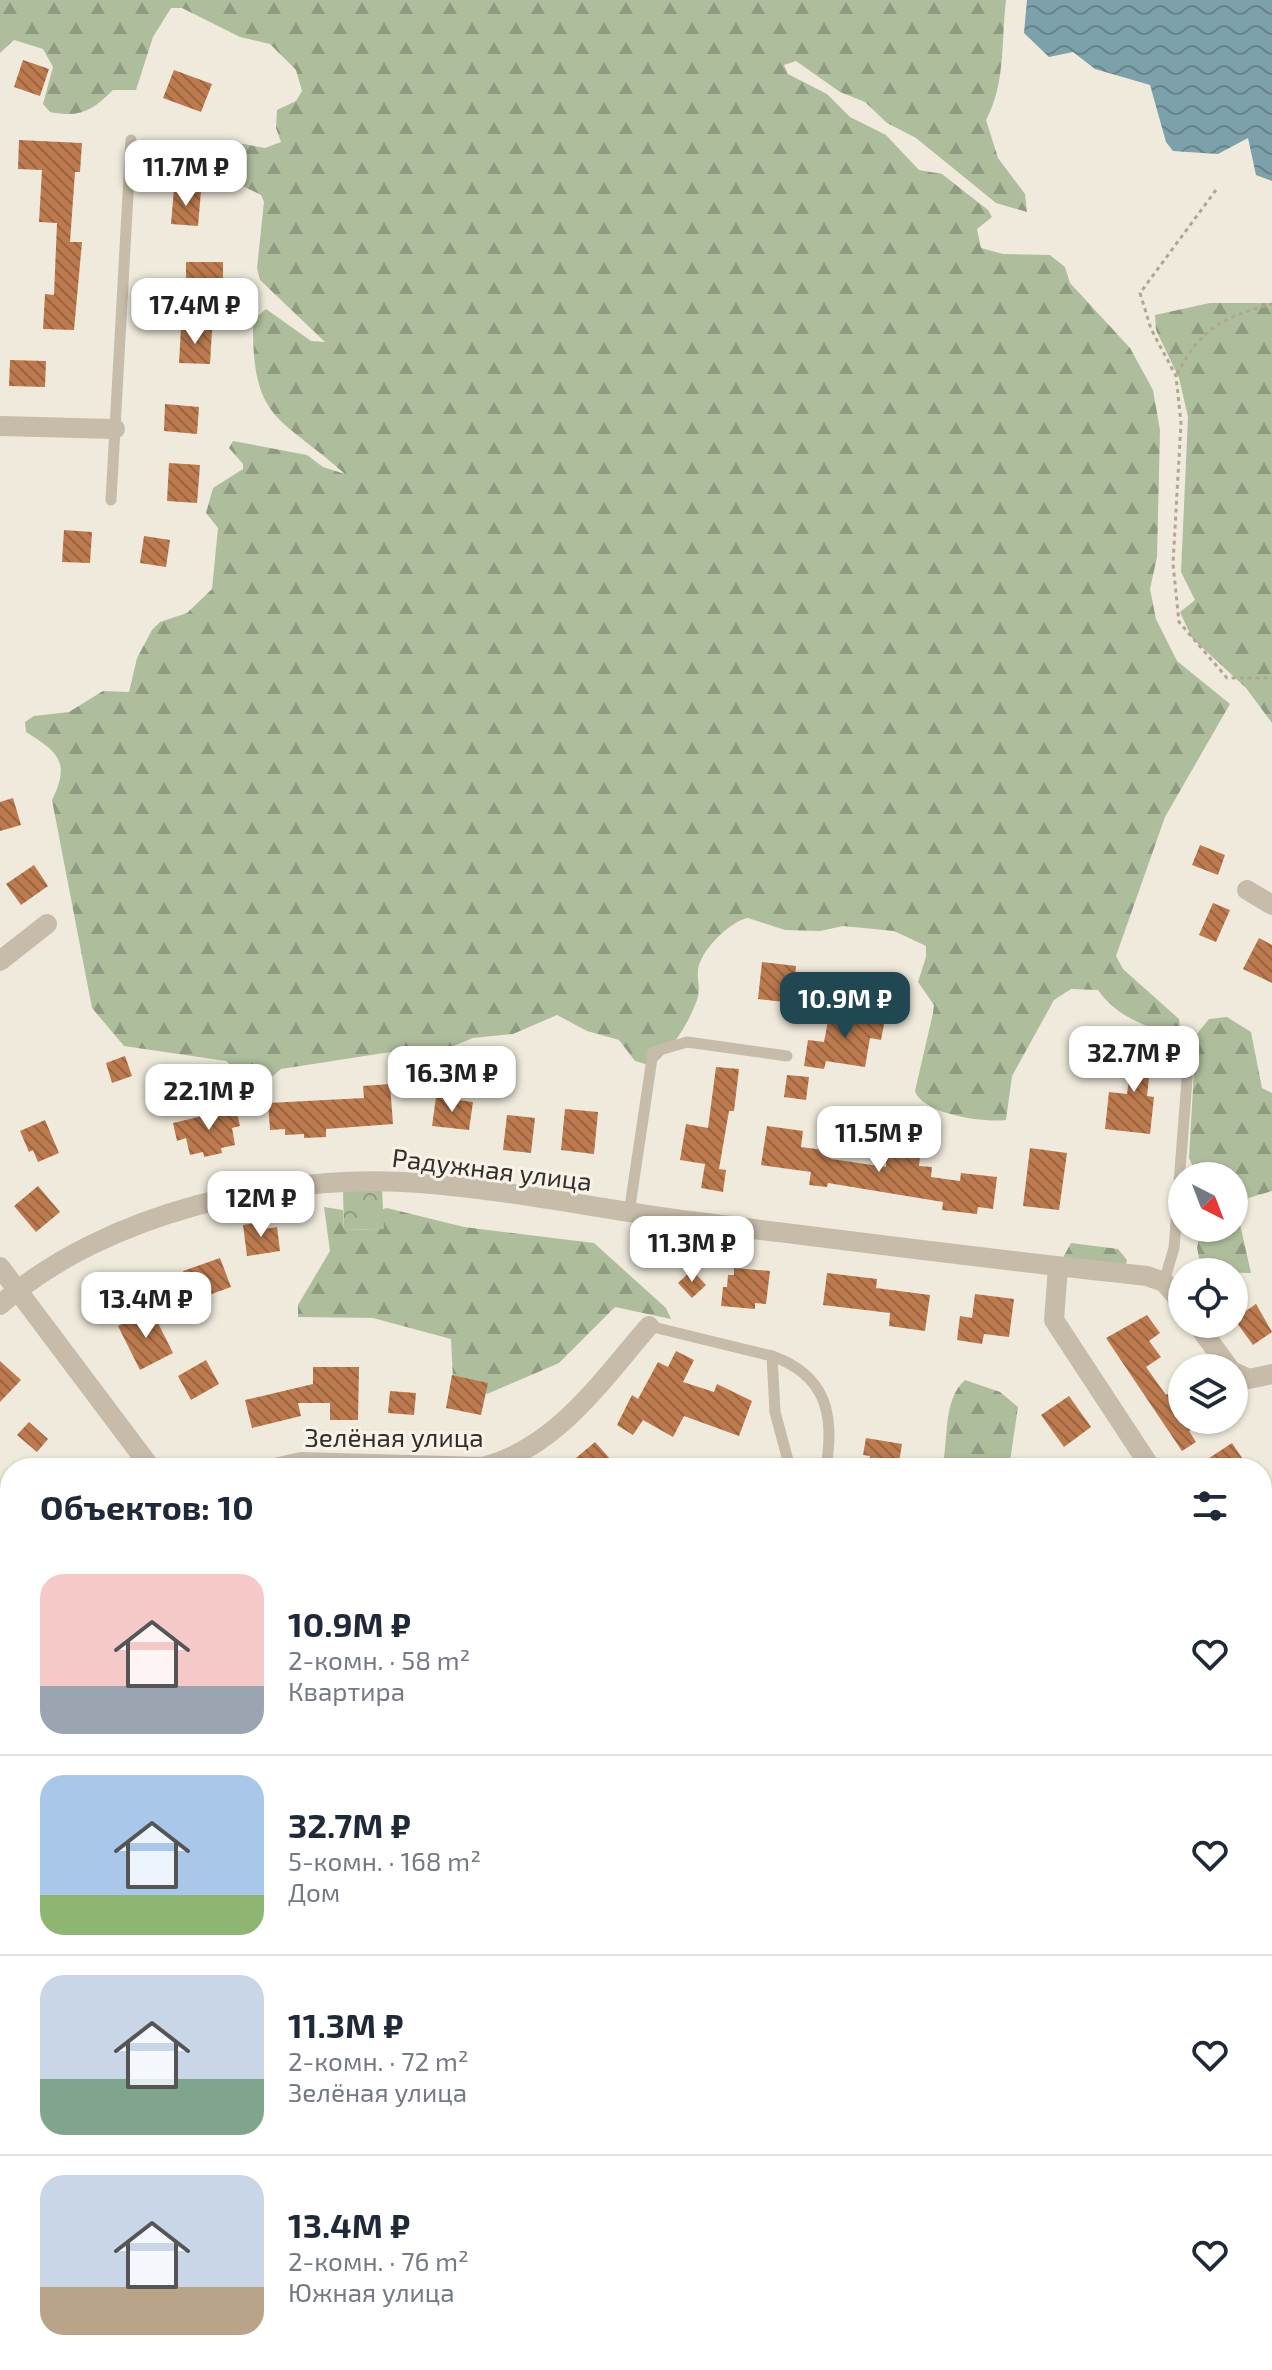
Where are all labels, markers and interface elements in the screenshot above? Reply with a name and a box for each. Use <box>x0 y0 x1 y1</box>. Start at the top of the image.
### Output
pin: 11.7M ₽ <box>112 140 260 208</box>
text: 11.7M ₽ <box>143 150 229 181</box>
pin: 17.4M ₽ <box>121 278 269 346</box>
text: 17.4M ₽ <box>149 288 241 319</box>
pin: 10.9M ₽ <box>771 972 919 1040</box>
text: 10.9M ₽ <box>798 982 892 1013</box>
pin: 32.7M ₽ <box>1060 1026 1208 1094</box>
text: 32.7M ₽ <box>1087 1036 1181 1067</box>
pin: 16.3M ₽ <box>378 1046 526 1114</box>
text: 16.3M ₽ <box>406 1056 498 1087</box>
pin: 22.1M ₽ <box>135 1064 283 1132</box>
text: 22.1M ₽ <box>163 1074 255 1105</box>
pin: 11.5M ₽ <box>805 1106 953 1174</box>
text: 11.5M ₽ <box>835 1116 923 1147</box>
street label: Радужная улица <box>390 1141 594 1197</box>
north arrow <box>1168 1162 1248 1242</box>
map controls <box>1168 1162 1248 1434</box>
pin: 12M ₽ <box>205 1171 317 1239</box>
text: 12M ₽ <box>225 1181 297 1212</box>
pin: 11.3M ₽ <box>618 1216 766 1284</box>
text: 11.3M ₽ <box>648 1226 736 1257</box>
button: locate <box>1168 1258 1248 1338</box>
pin: 13.4M ₽ <box>72 1272 220 1340</box>
text: 13.4M ₽ <box>99 1282 193 1313</box>
button: layers <box>1168 1354 1248 1434</box>
street label: Зелёная улица <box>304 1421 484 1453</box>
icon: filters <box>1188 1484 1232 1528</box>
text: Объектов: 10 <box>40 1486 254 1527</box>
text: 10.9M ₽ <box>288 1603 411 1644</box>
icon: home <box>104 1606 200 1702</box>
icon: heart <box>1188 1632 1232 1676</box>
text: 2-комн. · 58 m² <box>288 1644 470 1675</box>
text: Квартира <box>288 1675 405 1706</box>
text: 32.7M ₽ <box>288 1804 411 1845</box>
icon: home <box>104 1807 200 1903</box>
icon: heart <box>1188 1833 1232 1877</box>
text: 5-комн. · 168 m² <box>288 1845 481 1876</box>
text: Дом <box>288 1876 340 1907</box>
text: 11.3M ₽ <box>288 2004 404 2045</box>
icon: home <box>104 2007 200 2103</box>
icon: heart <box>1188 2033 1232 2077</box>
text: 2-комн. · 72 m² <box>288 2045 469 2076</box>
text: Зелёная улица <box>288 2076 467 2107</box>
text: 13.4M ₽ <box>288 2204 410 2245</box>
icon: home <box>104 2207 200 2303</box>
icon: heart <box>1188 2233 1232 2277</box>
text: 2-комн. · 76 m² <box>288 2245 469 2276</box>
text: Южная улица <box>288 2276 455 2307</box>

